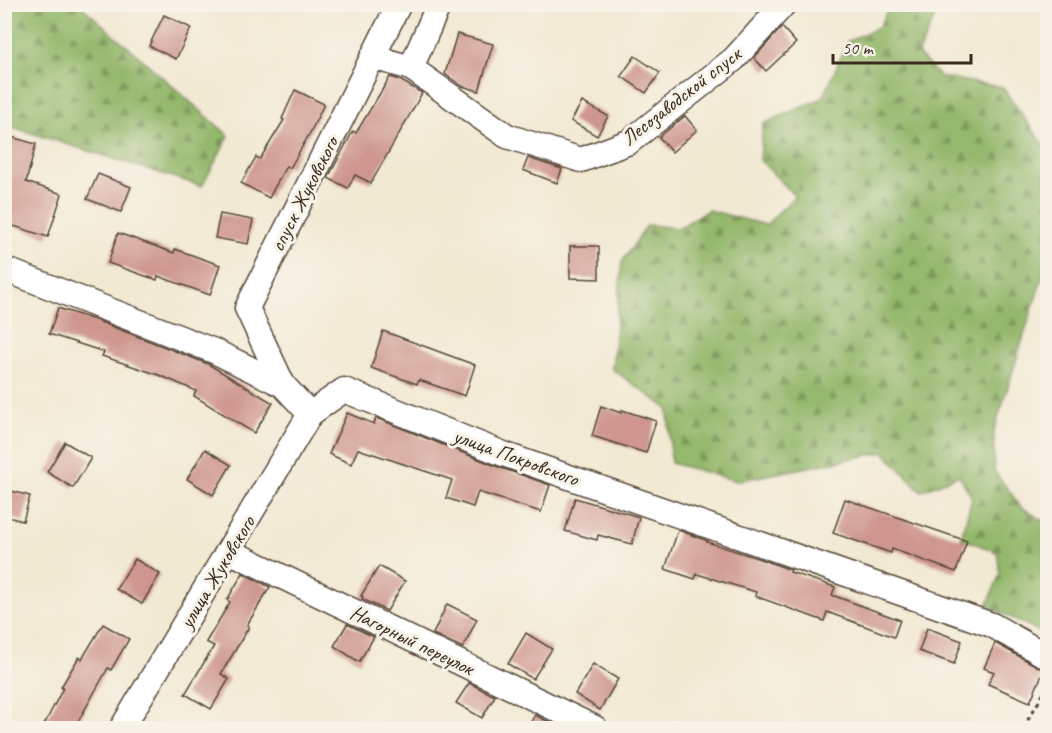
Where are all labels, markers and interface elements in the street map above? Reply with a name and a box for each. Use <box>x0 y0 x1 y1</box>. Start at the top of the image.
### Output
scale bar <box>833 27 971 65</box>
text: 50 m <box>842 37 875 59</box>
street label: Лесозаводской спуск <box>616 40 748 151</box>
street label: спуск Жуковского <box>264 130 345 256</box>
street label: улица Покровского <box>448 422 583 492</box>
street label: улица Жуковского <box>172 510 262 635</box>
street label: Нагорный переулок <box>346 599 480 682</box>

